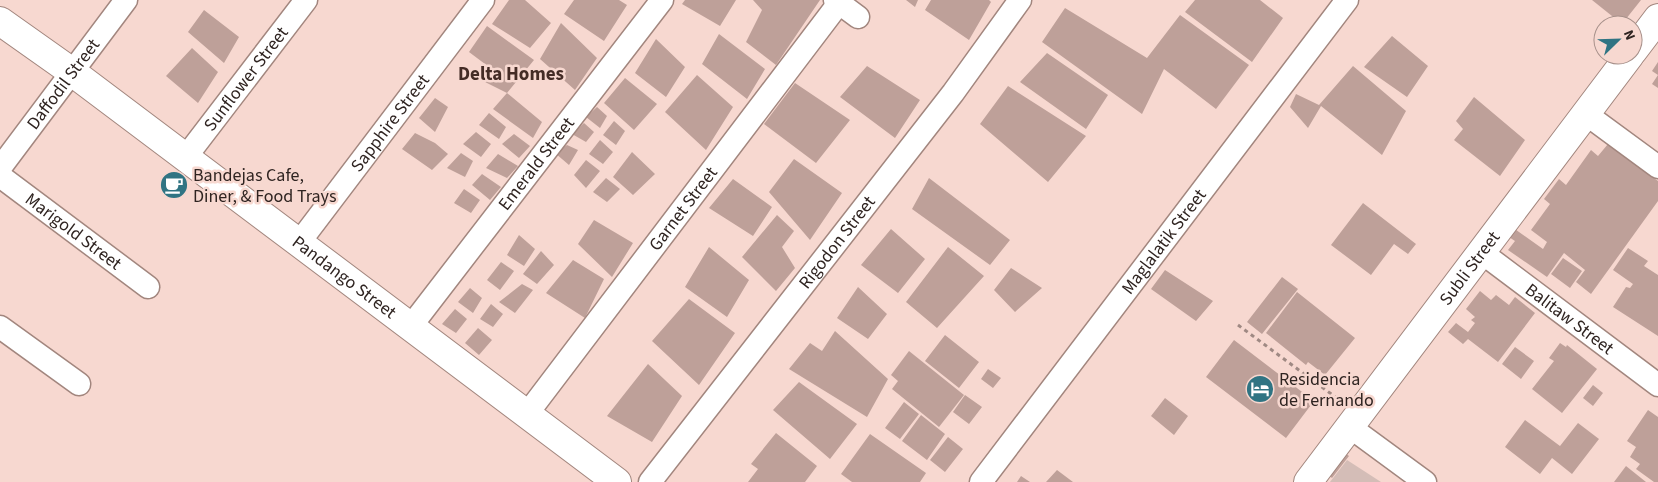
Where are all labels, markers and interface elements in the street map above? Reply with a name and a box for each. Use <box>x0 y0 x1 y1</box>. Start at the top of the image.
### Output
north arrow <box>1593 15 1643 65</box>
street label: Sunflower Street <box>198 21 294 136</box>
text: N <box>1618 27 1640 44</box>
street label: Daffodil Street <box>21 34 106 135</box>
district label: Delta Homes <box>458 61 564 88</box>
street label: Sapphire Street <box>345 69 435 177</box>
street label: Emerald Street <box>493 112 580 216</box>
street label: Garnet Street <box>643 161 724 256</box>
place label: Bandejas Cafe, Diner, & Food Trays <box>193 163 337 209</box>
cafe icon: Bandejas Cafe, Diner, & Food Trays <box>159 170 189 200</box>
street label: Maglalatik Street <box>1116 184 1212 300</box>
street label: Marigold Street <box>20 187 127 276</box>
street label: Rigodon Street <box>793 191 881 294</box>
street label: Subli Street <box>1434 226 1506 311</box>
street label: Pandango Street <box>287 230 401 325</box>
street label: Balitaw Street <box>1520 277 1619 361</box>
place label: Residencia de Fernando <box>1279 367 1374 413</box>
hotel icon: Residencia de Fernando <box>1245 374 1275 404</box>

